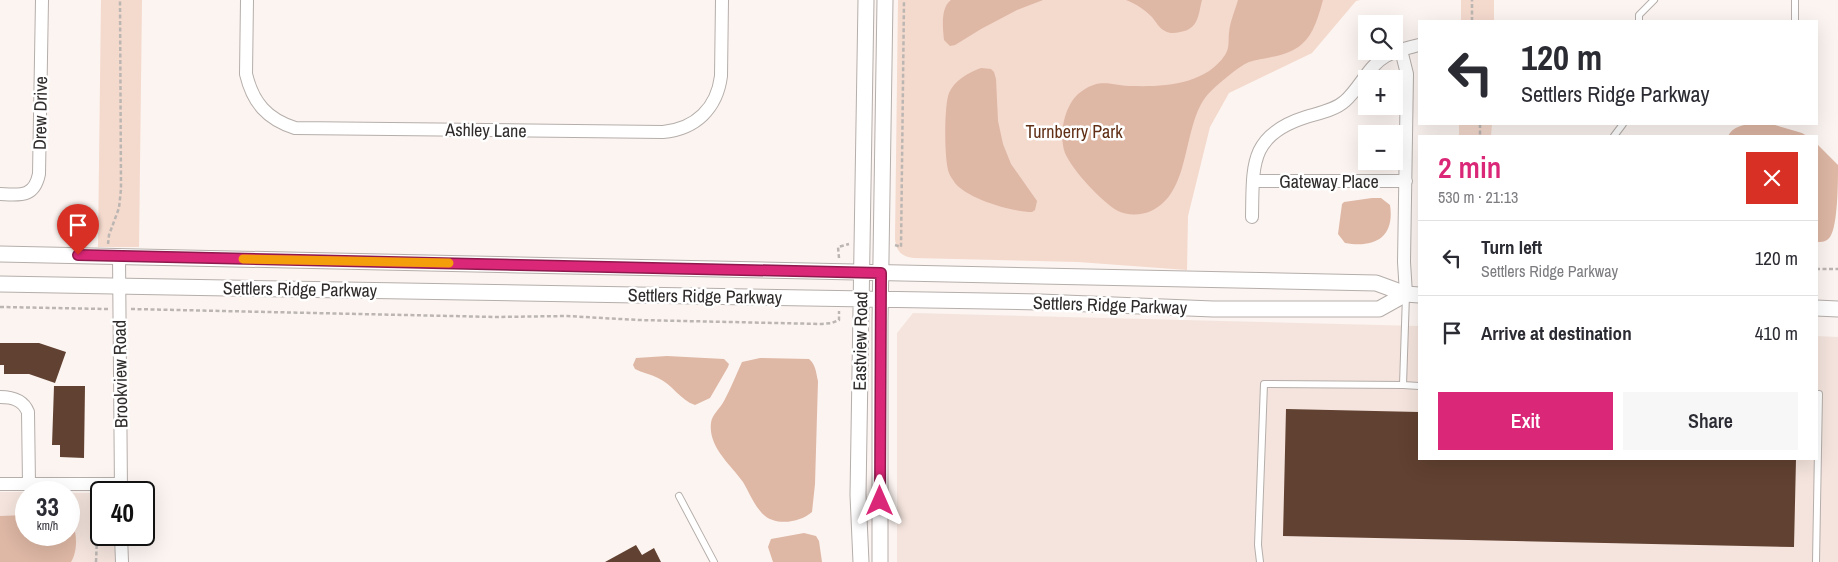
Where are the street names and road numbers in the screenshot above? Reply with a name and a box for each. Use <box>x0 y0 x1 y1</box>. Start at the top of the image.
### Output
street label: Drew Drive <box>27 76 53 150</box>
street label: Ashley Lane <box>444 117 527 143</box>
street label: Gateway Place <box>1279 169 1379 194</box>
street label: Settlers Ridge Parkway <box>223 275 378 303</box>
street label: Settlers Ridge Parkway <box>628 282 783 310</box>
street label: Settlers Ridge Parkway <box>1032 290 1188 320</box>
street label: Eastview Road <box>847 291 873 391</box>
street label: Brookview Road <box>107 320 133 428</box>

